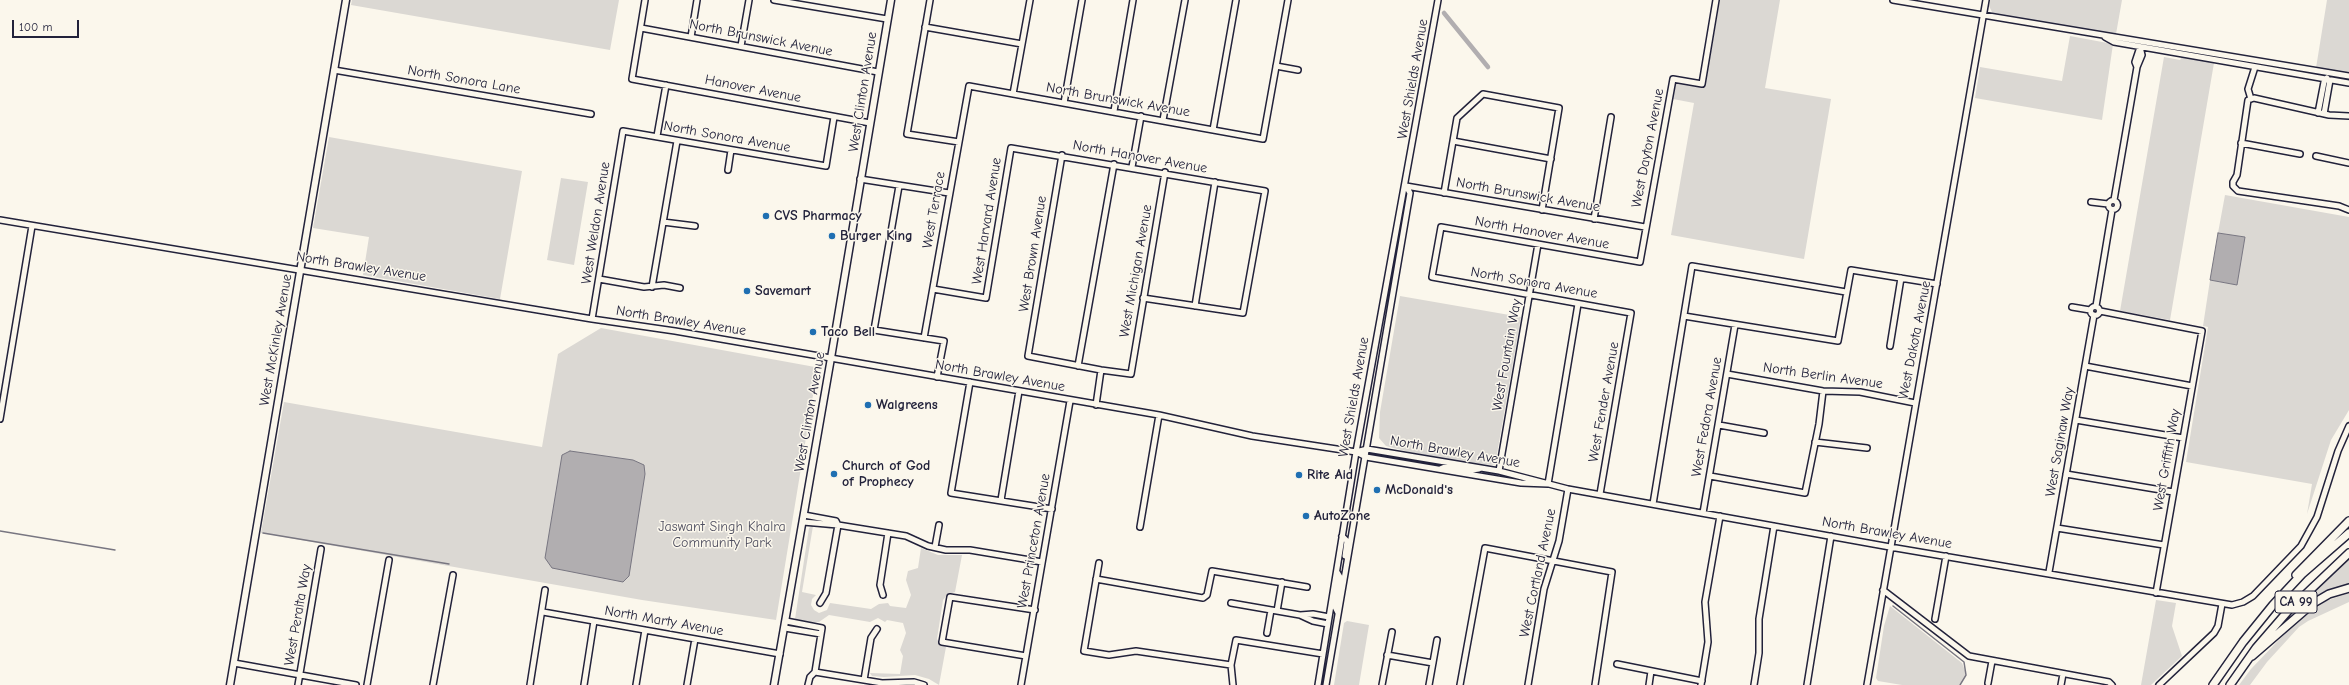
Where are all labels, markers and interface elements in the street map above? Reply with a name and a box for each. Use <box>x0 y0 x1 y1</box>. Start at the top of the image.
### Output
scale bar <box>14 12 81 38</box>
street label: North Brunswick Avenue <box>688 16 834 60</box>
street label: West Shields Avenue <box>1394 18 1432 140</box>
text: 100 m <box>19 20 52 34</box>
street label: West Clinton Avenue <box>845 31 881 153</box>
street label: North Sonora Lane <box>406 62 522 98</box>
street label: Hanover Avenue <box>703 71 803 107</box>
street label: North Brunswick Avenue <box>1045 79 1191 121</box>
street label: West Dayton Avenue <box>1628 87 1668 209</box>
street label: North Sonora Avenue <box>662 118 792 156</box>
street label: North Hanover Avenue <box>1072 137 1208 177</box>
street label: West Harvard Avenue <box>969 156 1005 286</box>
street label: West Weldon Avenue <box>578 161 614 285</box>
street label: West Terrace <box>919 170 949 250</box>
street label: North Brunswick Avenue <box>1455 174 1601 216</box>
street label: West Brown Avenue <box>1016 195 1050 313</box>
street label: West Michigan Avenue <box>1116 203 1156 339</box>
place label: CVS Pharmacy <box>774 208 862 224</box>
marker: CVS Pharmacy <box>761 211 771 221</box>
street label: North Hanover Avenue <box>1474 213 1610 253</box>
place label: Burger King <box>840 228 913 244</box>
marker: Burger King <box>827 231 837 241</box>
street label: North Brawley Avenue <box>295 248 427 286</box>
street label: North Sonora Avenue <box>1469 264 1599 302</box>
street label: West McKinley Avenue <box>256 273 296 407</box>
street label: West Dakota Avenue <box>1895 279 1935 401</box>
place label: Savemart <box>755 283 811 299</box>
marker: Savemart <box>742 286 752 296</box>
street label: West Fountain Way <box>1489 298 1525 412</box>
street label: North Brawley Avenue <box>615 302 747 340</box>
place label: Taco Bell <box>821 324 875 340</box>
marker: Taco Bell <box>808 327 818 337</box>
street label: West Shields Avenue <box>1335 336 1373 458</box>
street label: West Fender Avenue <box>1585 340 1623 464</box>
street label: West Clinton Avenue <box>791 351 829 473</box>
street label: North Brawley Avenue <box>934 356 1066 396</box>
street label: West Fedora Avenue <box>1688 356 1726 478</box>
street label: North Berlin Avenue <box>1762 359 1884 393</box>
street label: West Saginaw Way <box>2042 386 2078 498</box>
place label: Walgreens <box>876 397 938 413</box>
marker: Walgreens <box>863 400 873 410</box>
street label: West Griffith Way <box>2150 408 2184 512</box>
street label: North Brawley Avenue <box>1389 432 1521 472</box>
place label: Church of God of Prophecy <box>842 458 930 490</box>
place label: Rite Aid <box>1307 467 1353 483</box>
marker: Church of God of Prophecy <box>829 469 839 479</box>
marker: Rite Aid <box>1294 470 1304 480</box>
street label: West Princeton Avenue <box>1014 472 1054 610</box>
place label: McDonald's <box>1385 482 1453 498</box>
marker: McDonald's <box>1372 485 1382 495</box>
street label: West Cortland Avenue <box>1516 507 1560 639</box>
place label: AutoZone <box>1314 508 1370 524</box>
marker: AutoZone <box>1301 511 1311 521</box>
street label: North Brawley Avenue <box>1821 513 1953 553</box>
park label: Jaswant Singh Khalra Community Park <box>658 519 786 552</box>
street label: West Peralta Way <box>281 563 315 667</box>
road number: CA 99 <box>2275 591 2317 613</box>
street label: North Marty Avenue <box>603 602 725 640</box>

